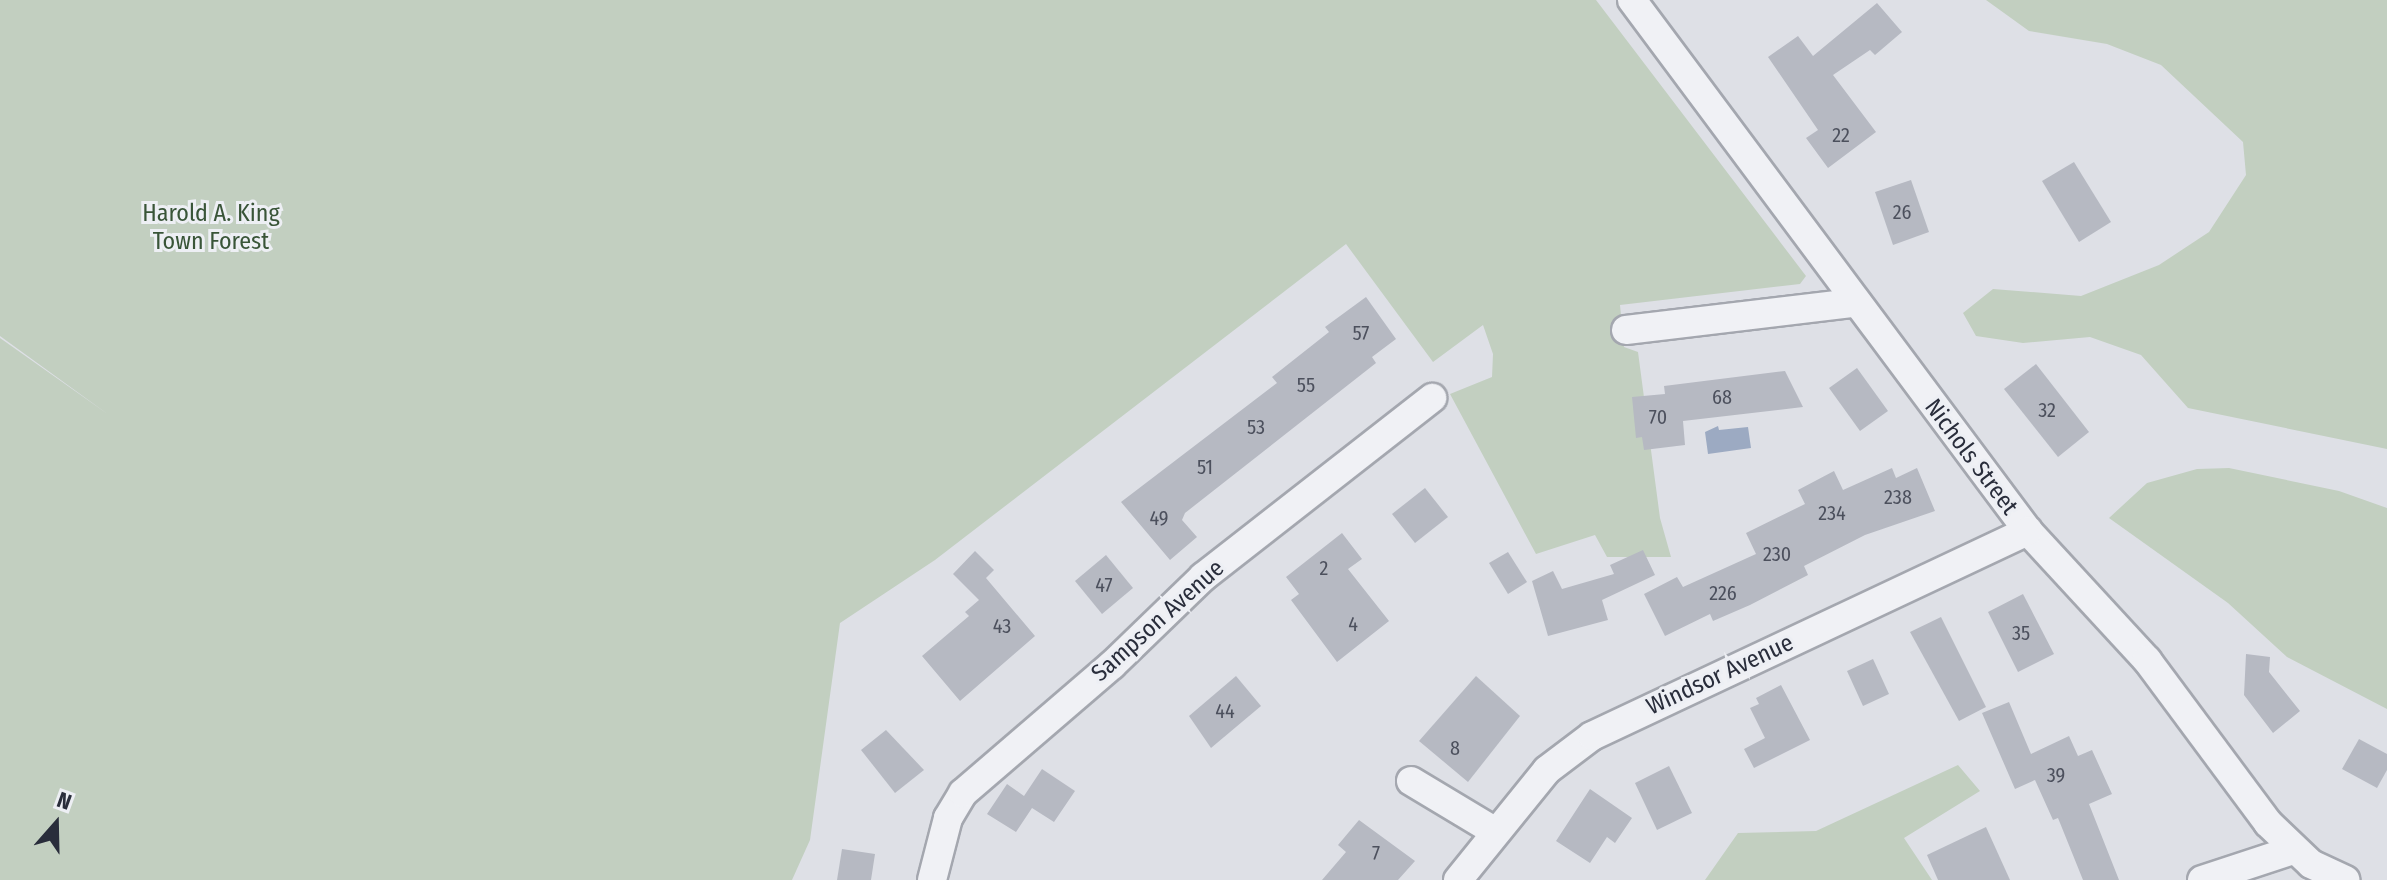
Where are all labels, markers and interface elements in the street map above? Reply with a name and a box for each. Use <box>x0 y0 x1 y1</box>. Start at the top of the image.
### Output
house number: 22 <box>1832 123 1850 147</box>
park label: Harold A. King Town Forest <box>142 200 280 256</box>
house number: 26 <box>1893 200 1911 224</box>
house number: 57 <box>1353 321 1369 345</box>
house number: 55 <box>1297 373 1315 397</box>
house number: 68 <box>1712 385 1732 409</box>
street label: Nichols Street <box>1918 393 2024 521</box>
house number: 32 <box>2038 398 2056 422</box>
house number: 70 <box>1649 405 1667 429</box>
house number: 53 <box>1247 415 1265 439</box>
house number: 51 <box>1197 455 1213 479</box>
house number: 238 <box>1884 485 1912 509</box>
house number: 234 <box>1818 501 1846 525</box>
house number: 49 <box>1149 506 1169 530</box>
house number: 230 <box>1763 542 1791 566</box>
street label: Sampson Avenue <box>1086 554 1230 688</box>
house number: 2 <box>1320 556 1328 580</box>
house number: 47 <box>1095 573 1113 597</box>
house number: 226 <box>1709 581 1737 605</box>
house number: 4 <box>1348 612 1358 636</box>
house number: 43 <box>993 614 1011 638</box>
house number: 35 <box>2012 621 2030 645</box>
street label: Windsor Avenue <box>1642 628 1798 722</box>
house number: 44 <box>1215 699 1235 723</box>
house number: 8 <box>1450 736 1460 760</box>
house number: 39 <box>2047 763 2065 787</box>
north arrow <box>16 784 96 864</box>
text: N <box>54 786 75 816</box>
house number: 7 <box>1372 841 1380 865</box>

